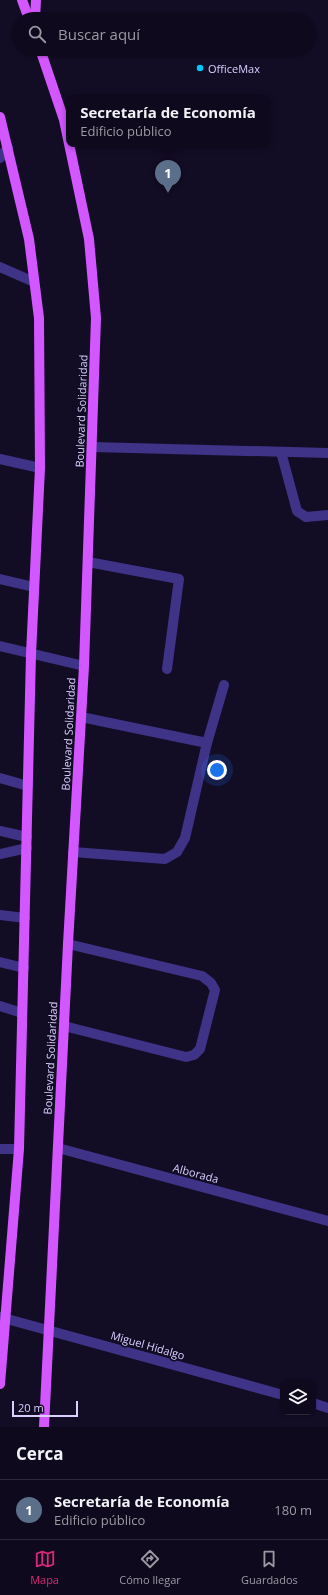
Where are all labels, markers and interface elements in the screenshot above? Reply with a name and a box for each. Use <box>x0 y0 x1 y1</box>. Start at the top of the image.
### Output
search box <box>12 12 316 56</box>
icon: search <box>26 23 48 45</box>
text: Buscar aquí <box>58 24 140 44</box>
place label: OfficeMax <box>208 61 260 76</box>
marker: OfficeMax <box>195 63 205 73</box>
popup <box>66 95 270 147</box>
text: Secretaría de Economía <box>80 102 256 122</box>
text: Edificio público <box>80 122 172 140</box>
pin: 1 <box>155 160 181 193</box>
street label: Boulevard Solidaridad <box>72 354 90 468</box>
street label: Boulevard Solidaridad <box>58 677 78 791</box>
your location <box>207 760 227 780</box>
street label: Boulevard Solidaridad <box>40 1001 60 1115</box>
street label: Alborada <box>172 1160 220 1186</box>
street label: Miguel Hidalgo <box>109 1327 187 1363</box>
map controls <box>280 1379 316 1415</box>
button: layers <box>280 1379 316 1415</box>
scale bar <box>12 1399 78 1418</box>
text: 20 m <box>18 1400 44 1415</box>
text: Cerca <box>16 1442 64 1465</box>
text: Secretaría de Economía <box>54 1491 230 1511</box>
text: 1 <box>25 1501 33 1519</box>
text: 180 m <box>274 1501 312 1519</box>
text: Edificio público <box>54 1511 145 1529</box>
tab: Mapa <box>30 1548 59 1587</box>
tab: Cómo llegar <box>119 1548 181 1587</box>
tab: Guardados <box>241 1548 298 1587</box>

